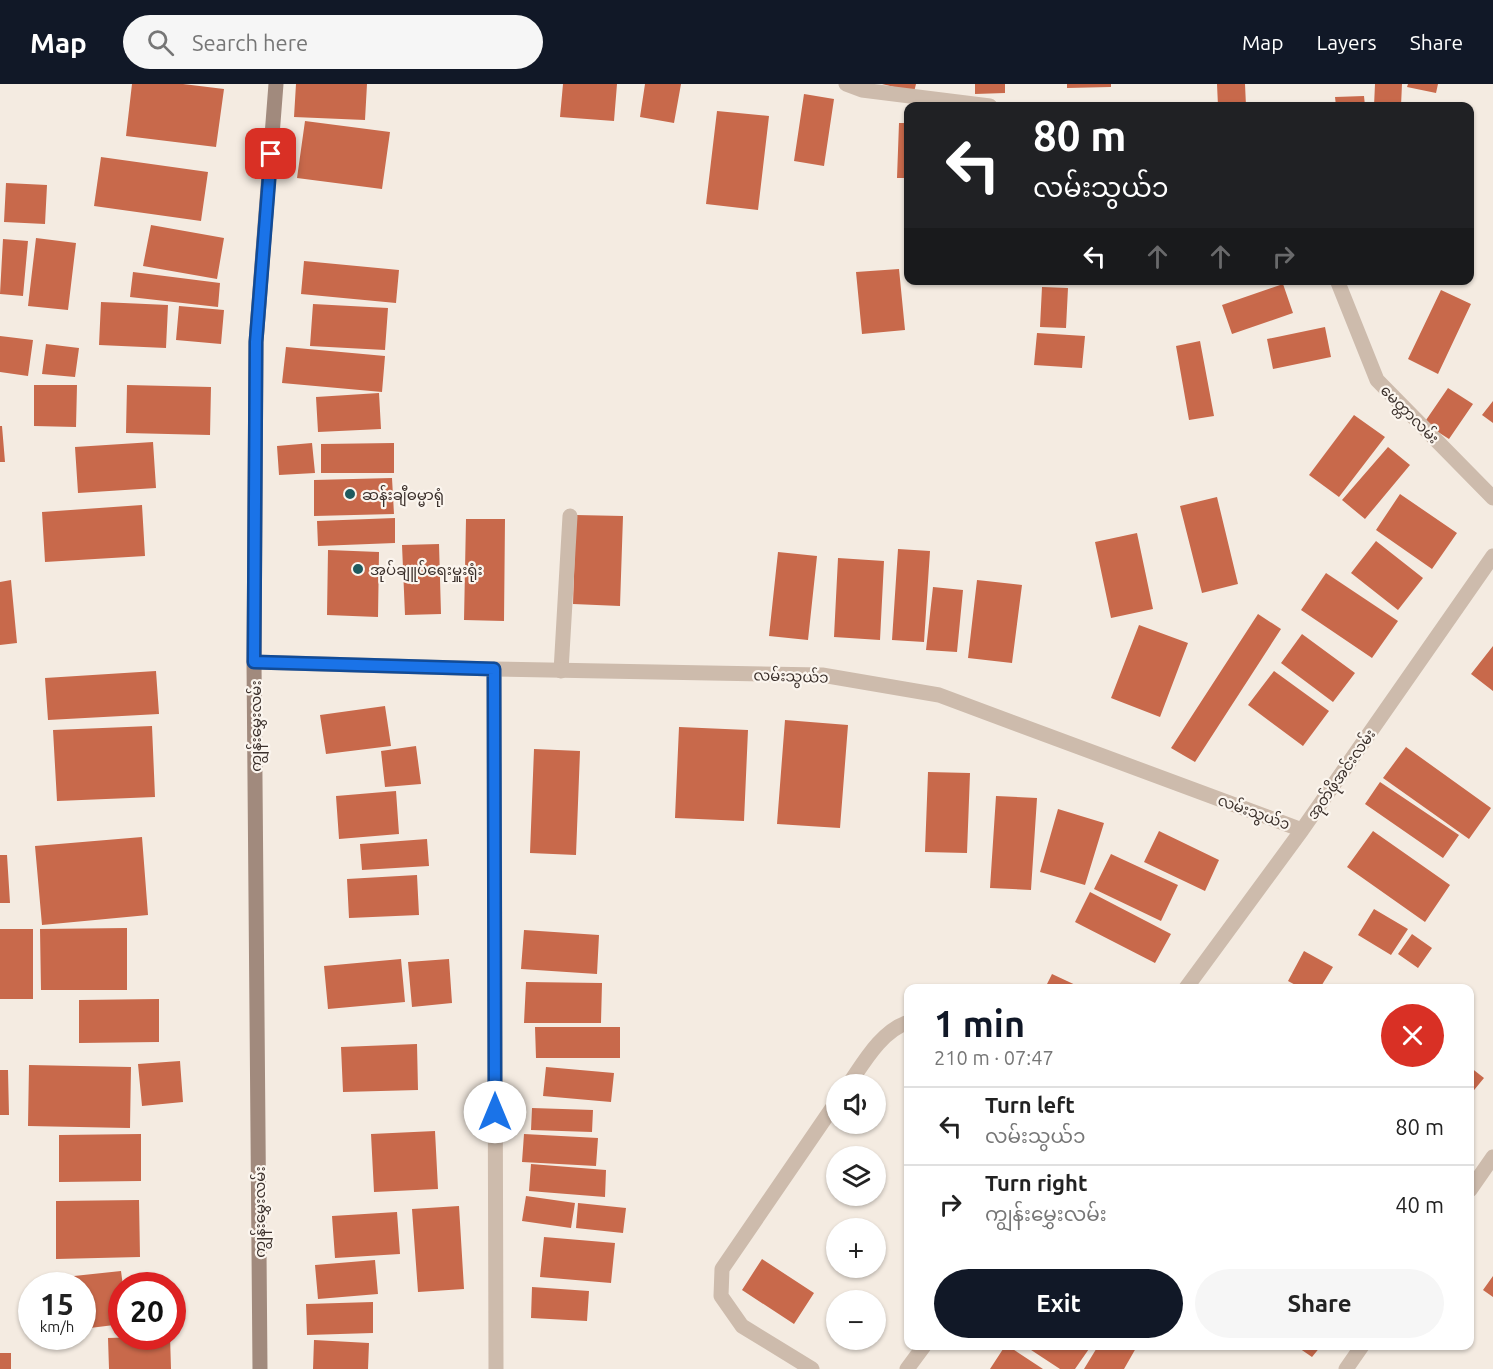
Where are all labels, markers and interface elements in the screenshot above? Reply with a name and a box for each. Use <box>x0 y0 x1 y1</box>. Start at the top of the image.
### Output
search box <box>123 15 543 69</box>
icon: search <box>144 26 177 59</box>
text: Map <box>30 27 87 58</box>
text: Search here <box>192 30 308 55</box>
text: Map <box>1242 30 1283 54</box>
text: Layers <box>1316 30 1377 54</box>
text: Share <box>1410 30 1463 54</box>
text: 80 m <box>1033 112 1127 159</box>
icon: left <box>934 126 1012 204</box>
pin <box>245 128 296 179</box>
icon: arrive <box>254 137 287 170</box>
text: လမ်းသွယ်၁ <box>1033 172 1169 202</box>
icon: left <box>1078 240 1111 273</box>
icon: ahead <box>1141 240 1174 273</box>
icon: ahead <box>1204 240 1237 273</box>
icon: right <box>1267 240 1300 273</box>
street label: မေတ္တာလမ်း <box>1375 381 1443 449</box>
place label: ဆန်းချီဓမ္မာရုံ <box>362 485 444 507</box>
marker: ဆန်းချီဓမ္မာရုံ <box>343 487 357 501</box>
place label: အုပ်ချူပ်ရေးမှူးရုံး <box>370 560 483 582</box>
marker: အုပ်ချူပ်ရေးမှူးရုံး <box>351 562 365 576</box>
street label: လမ်းသွယ်၁ <box>753 665 829 689</box>
street label: ကျွန်းမွှေးလမ်း <box>246 680 269 772</box>
street label: အုတ်ဖိုအင်းလမ်း <box>1303 725 1382 825</box>
street label: လမ်းသွယ်၁ <box>1215 790 1293 836</box>
text: 1 min <box>934 1003 1025 1044</box>
button: close <box>1381 1004 1444 1067</box>
text: 210 m · 07:47 <box>934 1046 1054 1069</box>
map controls <box>826 1074 886 1350</box>
button: sound <box>826 1074 886 1134</box>
position arrow <box>463 1080 527 1144</box>
text: Turn left <box>985 1092 1075 1117</box>
icon: left <box>934 1110 967 1143</box>
text: 80 m <box>1395 1114 1444 1139</box>
text: လမ်းသွယ်၁ <box>985 1124 1085 1147</box>
button: layers <box>826 1146 886 1206</box>
street label: ကျွန်းမွှေးလမ်း <box>250 1166 273 1258</box>
text: Turn right <box>985 1170 1087 1195</box>
icon: right <box>934 1188 967 1221</box>
text: 40 m <box>1395 1192 1444 1217</box>
text: ကျွန်းမွှေးလမ်း <box>985 1202 1107 1225</box>
button: + <box>826 1218 886 1278</box>
button: Exit <box>934 1269 1183 1338</box>
button: Share <box>1195 1269 1444 1338</box>
speed limit sign: 20 <box>108 1272 186 1350</box>
text: 15 <box>40 1287 74 1321</box>
button: − <box>826 1290 886 1350</box>
text: km/h <box>40 1318 74 1335</box>

